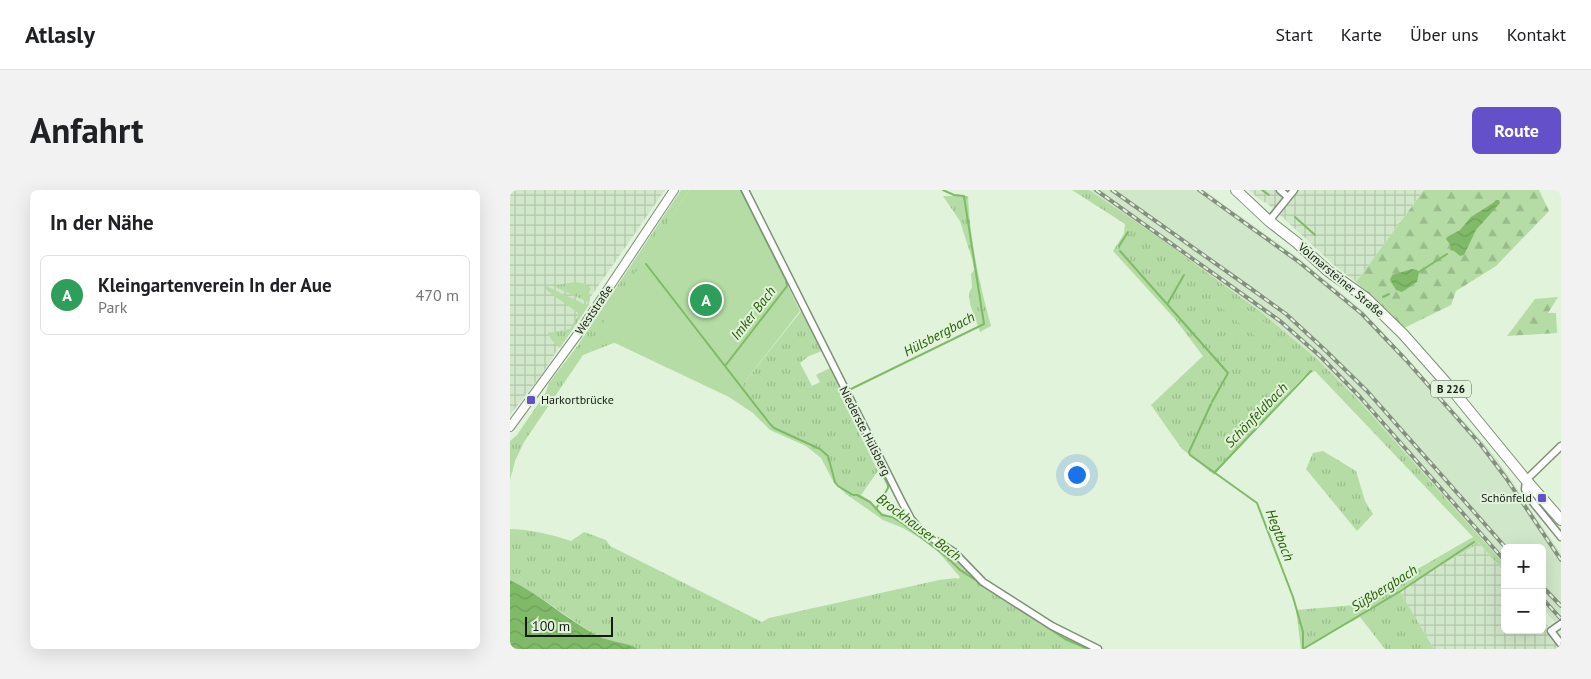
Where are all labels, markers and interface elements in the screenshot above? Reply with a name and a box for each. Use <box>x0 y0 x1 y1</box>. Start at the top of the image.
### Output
text: Atlasly <box>25 19 95 50</box>
text: Start <box>1275 23 1313 46</box>
text: Karte <box>1341 23 1382 46</box>
text: Über uns <box>1410 23 1479 46</box>
text: Kontakt <box>1507 23 1566 46</box>
text: Anfahrt <box>30 107 143 153</box>
button: Route <box>1472 107 1561 154</box>
text: In der Nähe <box>50 209 154 236</box>
street label: Volmarsteiner Straße <box>1294 239 1387 320</box>
text: Kleingartenverein In der Aue <box>98 273 332 297</box>
pin: A <box>690 281 722 319</box>
street label: Weststraße <box>571 282 616 338</box>
water label: Imker Bach <box>726 283 780 343</box>
text: A <box>62 285 72 305</box>
text: 470 m <box>416 285 459 305</box>
text: Park <box>98 297 127 317</box>
water label: Hülsbergbach <box>900 308 978 360</box>
water label: Schönfeldbach <box>1221 379 1291 451</box>
road number: B 226 <box>1431 380 1471 398</box>
street label: Niederste Hülsberg <box>836 383 894 478</box>
place label: Harkortbrücke <box>541 392 614 407</box>
marker: Harkortbrücke <box>525 394 537 406</box>
your location <box>1064 462 1090 488</box>
water label: Brockhauser Bach <box>873 489 965 565</box>
place label: Schönfeld <box>1481 490 1532 505</box>
marker: Schönfeld <box>1536 492 1548 504</box>
water label: Hegtbach <box>1262 506 1298 564</box>
map controls <box>1501 544 1546 634</box>
button: + <box>1501 544 1546 589</box>
water label: Süßbergbach <box>1347 561 1421 615</box>
button: − <box>1501 589 1546 634</box>
scale bar <box>525 614 612 637</box>
text: 100 m <box>532 617 570 635</box>

